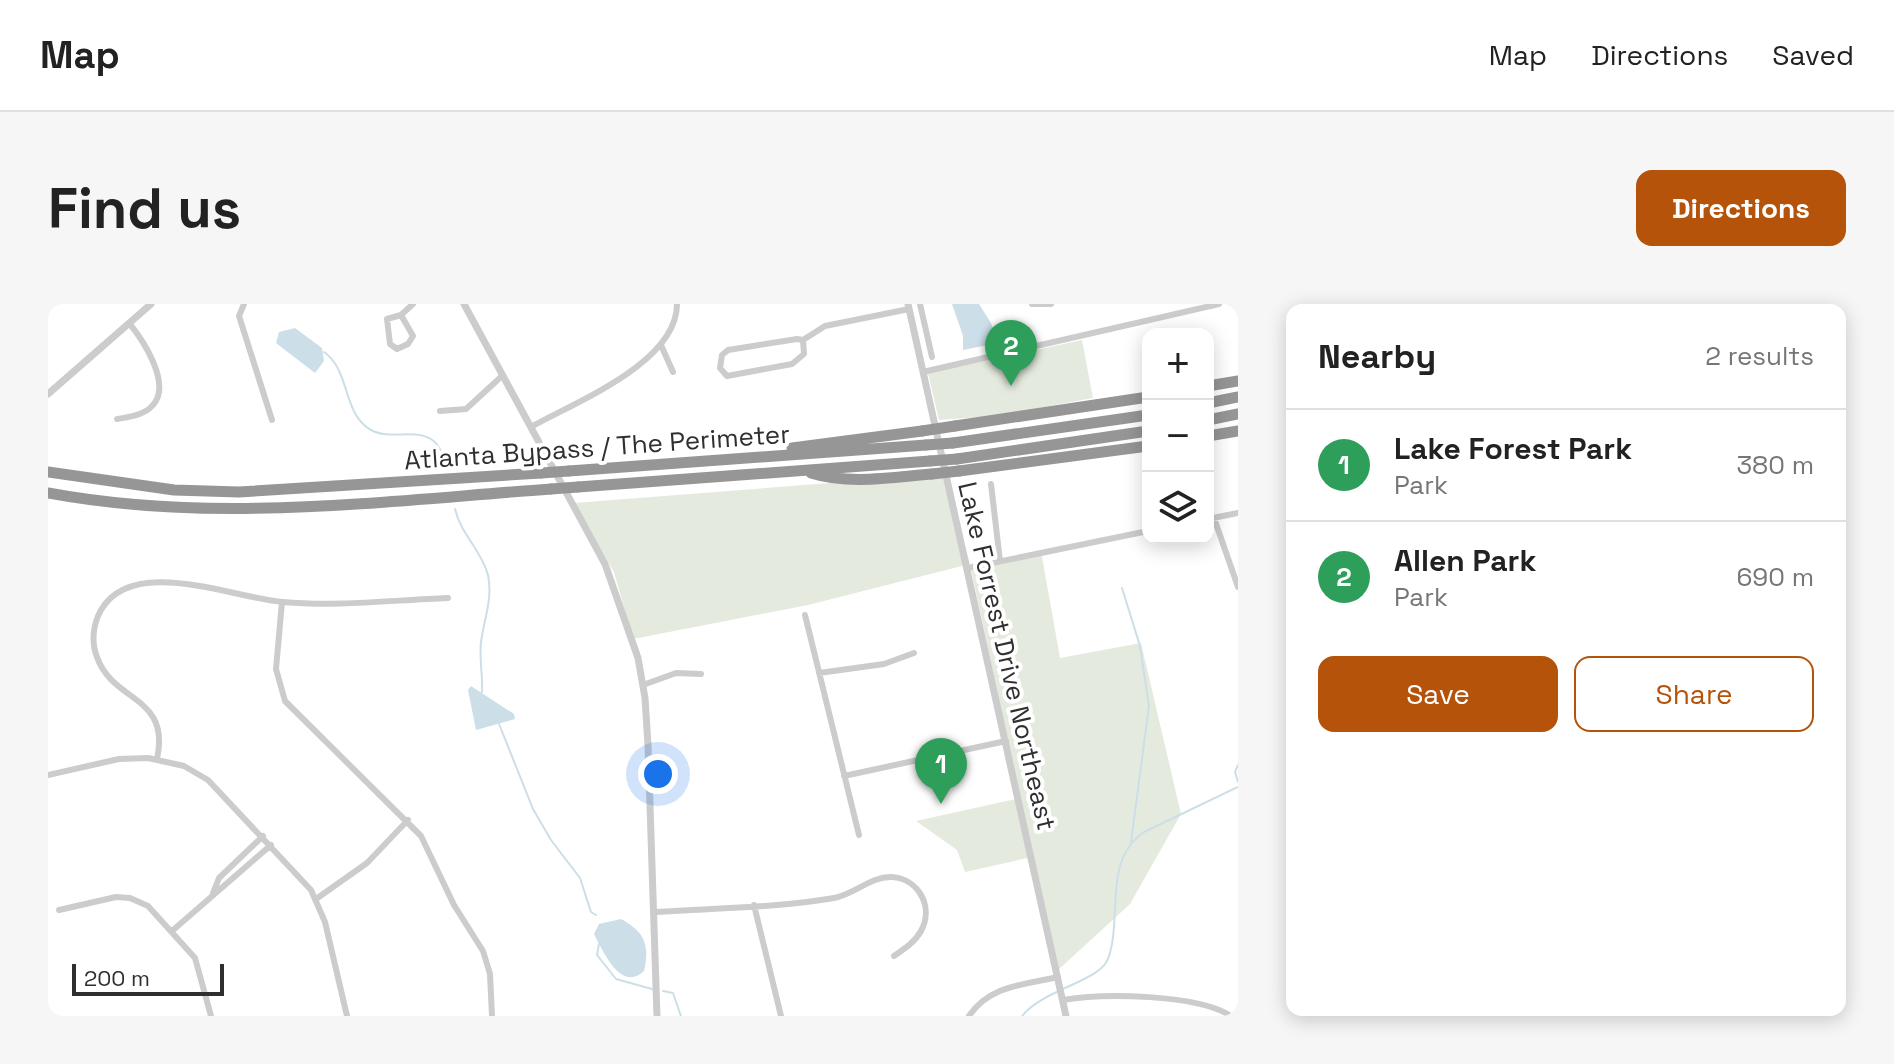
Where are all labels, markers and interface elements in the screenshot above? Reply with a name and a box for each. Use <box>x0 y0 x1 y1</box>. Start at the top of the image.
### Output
text: Map <box>40 31 120 79</box>
text: Map <box>1489 37 1547 73</box>
text: Directions <box>1591 37 1728 73</box>
text: Saved <box>1772 37 1854 73</box>
button: Directions <box>1636 170 1846 246</box>
text: Find us <box>48 173 241 244</box>
pin: 2 <box>985 320 1037 386</box>
map controls <box>1142 328 1214 544</box>
button: + <box>1142 328 1214 400</box>
text: Nearby <box>1318 335 1436 378</box>
text: 2 results <box>1705 339 1814 373</box>
button: − <box>1142 400 1214 472</box>
street label: Atlanta Bypass / The Perimeter <box>403 417 791 477</box>
text: Lake Forest Park <box>1394 429 1632 468</box>
text: 1 <box>1338 448 1350 482</box>
text: 380 m <box>1736 448 1814 482</box>
text: Park <box>1394 468 1448 502</box>
button: layers <box>1142 472 1214 544</box>
street label: Lake Forrest Drive Northeast <box>950 478 1064 834</box>
text: Allen Park <box>1394 541 1536 580</box>
text: 2 <box>1336 560 1352 594</box>
text: 690 m <box>1736 560 1814 594</box>
text: Park <box>1394 580 1448 614</box>
button: Save <box>1318 656 1558 732</box>
button: Share <box>1574 656 1814 732</box>
pin: 1 <box>915 738 967 804</box>
your location <box>638 754 678 794</box>
scale bar <box>72 960 224 996</box>
text: 200 m <box>84 964 150 992</box>

